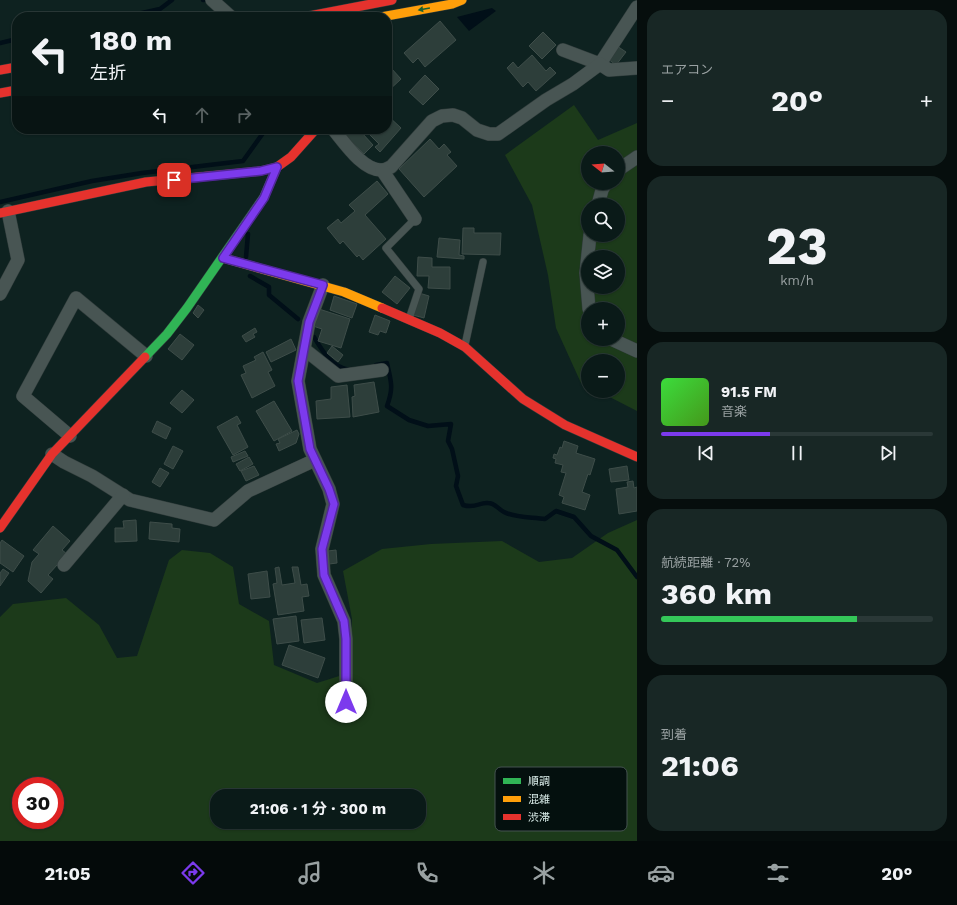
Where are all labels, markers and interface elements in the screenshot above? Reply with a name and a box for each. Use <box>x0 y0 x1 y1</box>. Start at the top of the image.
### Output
one-way arrow <box>418 6 430 12</box>
text: 180 m <box>90 24 172 57</box>
icon: left <box>24 28 76 80</box>
text: 左折 <box>90 62 126 83</box>
text: エアコン <box>661 62 713 77</box>
text: 20° <box>771 83 823 118</box>
text: − <box>661 88 674 113</box>
text: + <box>920 88 933 113</box>
icon: left <box>149 104 171 126</box>
icon: ahead <box>191 104 213 126</box>
icon: right <box>233 104 255 126</box>
north arrow <box>581 146 625 190</box>
map controls <box>581 146 625 398</box>
pin <box>157 163 191 197</box>
icon: arrive <box>163 169 185 191</box>
button: search <box>581 198 625 242</box>
text: 23 <box>766 216 828 277</box>
button: layers <box>581 250 625 294</box>
text: km/h <box>780 273 814 288</box>
button: + <box>581 302 625 346</box>
button: − <box>581 354 625 398</box>
text: 91.5 FM <box>721 383 777 401</box>
text: 音楽 <box>721 404 747 419</box>
icon: previous <box>695 442 717 464</box>
icon: pause <box>786 442 808 464</box>
icon: next <box>877 442 899 464</box>
text: 航続距離 · 72% <box>661 555 750 570</box>
text: 360 km <box>661 576 772 611</box>
position arrow <box>325 681 367 723</box>
text: 到着 <box>661 727 687 742</box>
text: 21:06 <box>661 748 739 783</box>
legend <box>495 767 627 831</box>
text: 順調 <box>528 775 550 788</box>
speed limit sign: 30 <box>12 777 64 829</box>
text: 混雑 <box>528 793 550 806</box>
text: 21:06 · 1 分 · 300 m <box>250 800 386 818</box>
text: 渋滞 <box>528 811 550 824</box>
icon: directions <box>179 859 207 887</box>
icon: music <box>296 859 324 887</box>
icon: phone <box>413 859 441 887</box>
icon: climate <box>530 859 558 887</box>
icon: car <box>647 859 675 887</box>
icon: filters <box>764 859 792 887</box>
text: 21:05 <box>44 863 90 884</box>
text: 20° <box>881 863 912 884</box>

